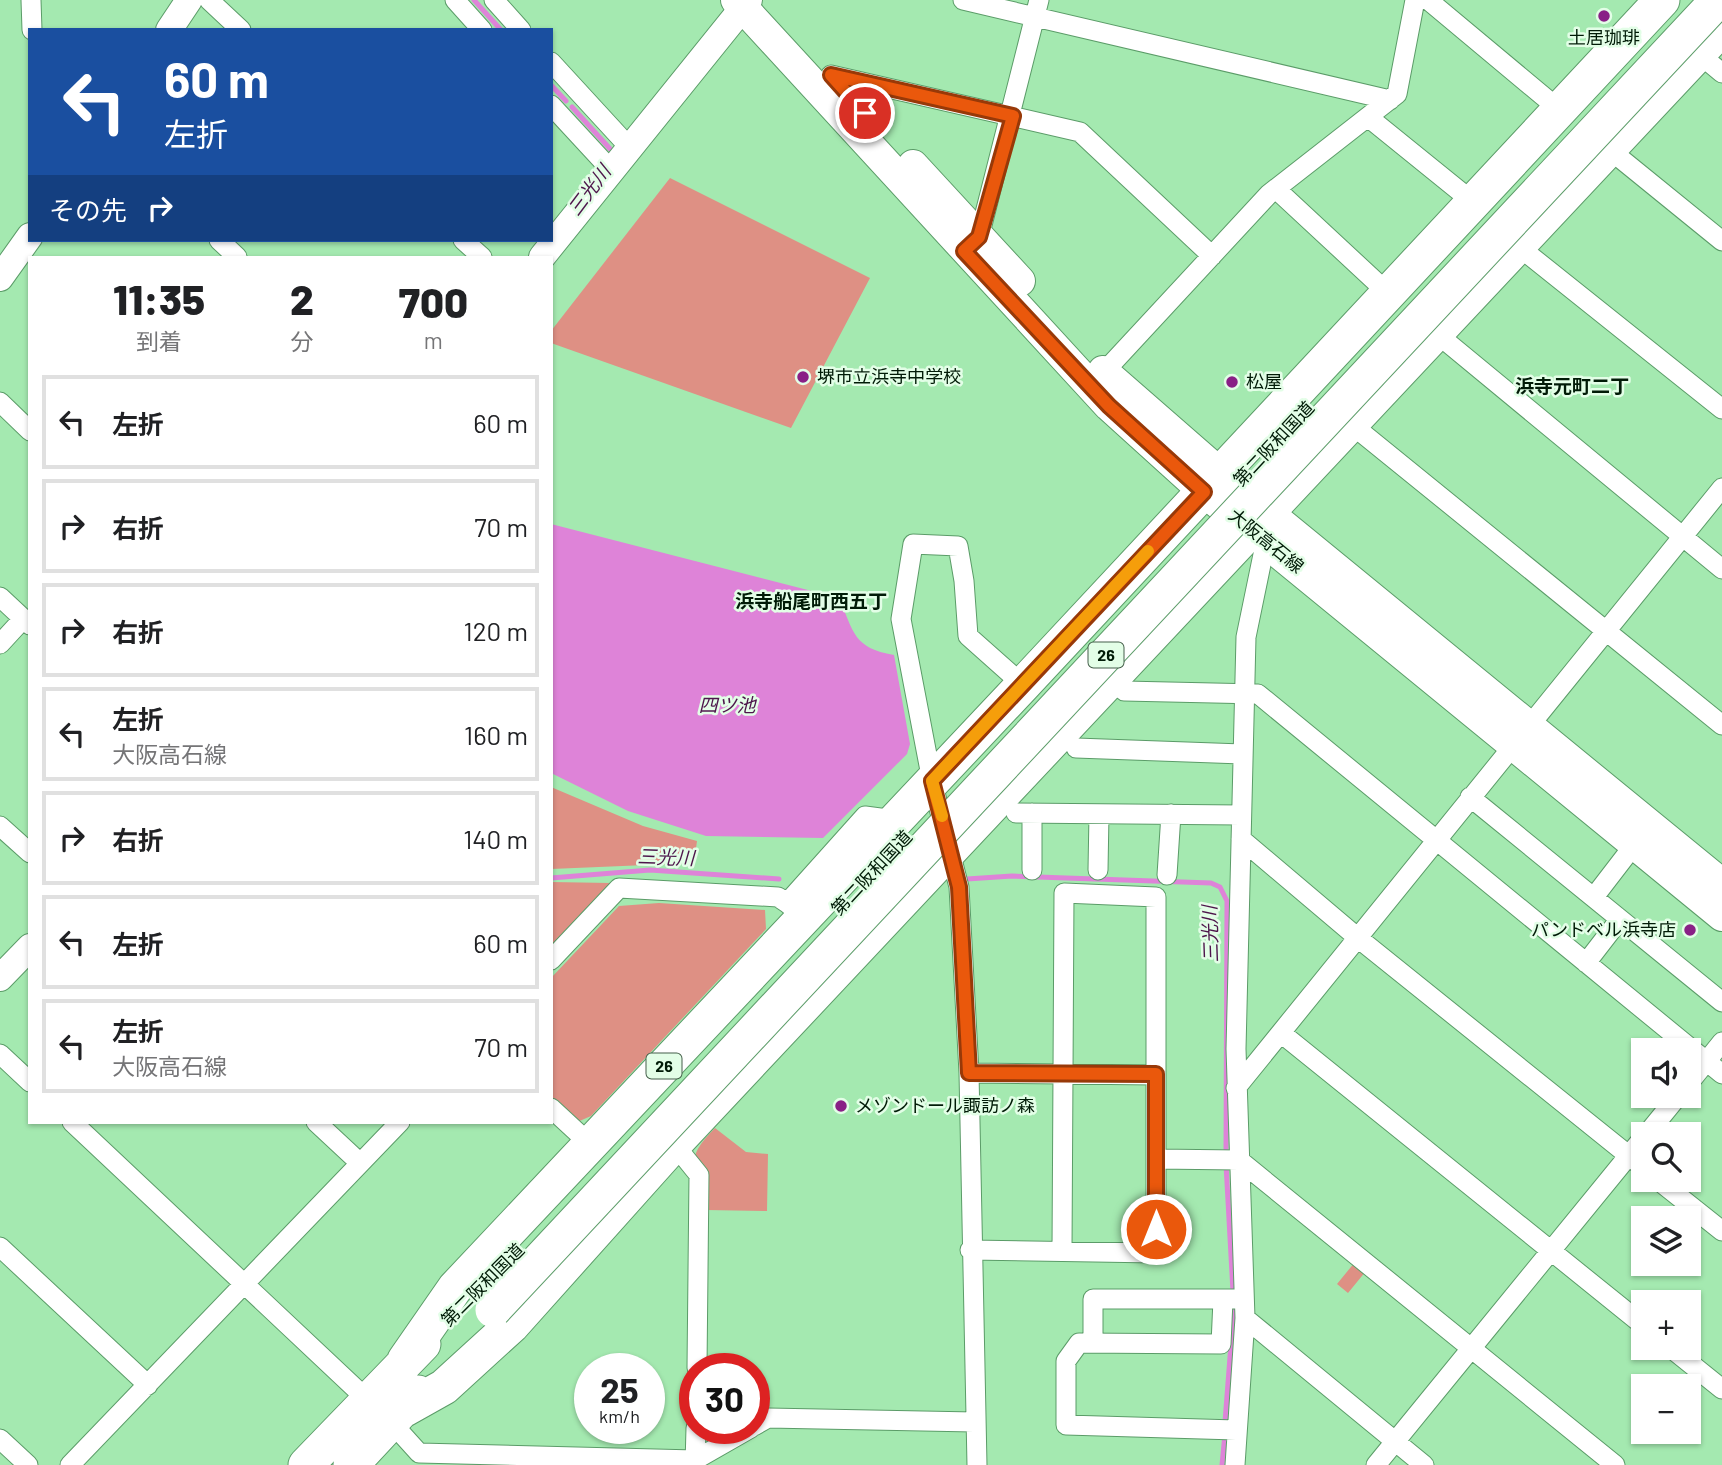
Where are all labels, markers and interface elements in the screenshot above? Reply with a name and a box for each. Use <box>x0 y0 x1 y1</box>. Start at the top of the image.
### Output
marker: 土居珈琲 <box>1596 8 1612 24</box>
place label: 土居珈琲 <box>1568 26 1640 48</box>
text: 60 m <box>164 49 269 108</box>
icon: left <box>49 56 140 147</box>
pin <box>835 83 895 143</box>
icon: arrive <box>846 94 884 132</box>
text: 左折 <box>164 114 228 152</box>
water label: 三光川 <box>562 158 616 219</box>
icon: right <box>141 189 179 227</box>
text: その先 <box>49 194 127 225</box>
text: 11:35 <box>113 273 205 323</box>
text: 2 <box>290 273 314 323</box>
text: 700 <box>399 276 468 326</box>
text: m <box>424 326 443 354</box>
text: 到着 <box>136 327 182 355</box>
text: 分 <box>290 327 313 355</box>
place label: 堺市立浜寺中学校 <box>817 365 961 387</box>
marker: 堺市立浜寺中学校 <box>795 369 811 385</box>
place label: 松屋 <box>1246 370 1282 392</box>
marker: 松屋 <box>1224 374 1240 390</box>
district label: 浜寺元町二丁 <box>1515 374 1629 397</box>
street label: 第二阪和国道 <box>1228 396 1318 490</box>
icon: left <box>53 403 91 441</box>
text: 60 m <box>473 407 528 438</box>
text: 左折 <box>112 408 164 439</box>
street label: 大阪高石線 <box>1225 503 1309 577</box>
icon: right <box>53 507 91 545</box>
text: 70 m <box>474 511 528 542</box>
text: 右折 <box>112 512 164 543</box>
district label: 浜寺船尾町西五丁 <box>735 589 887 612</box>
icon: right <box>53 611 91 649</box>
text: 120 m <box>464 615 528 646</box>
text: 右折 <box>112 616 164 647</box>
road number: 26 <box>1088 642 1124 668</box>
water label: 四ツ池 <box>698 693 757 716</box>
text: 左折 <box>112 703 164 734</box>
icon: left <box>53 715 91 753</box>
text: 160 m <box>464 719 528 750</box>
text: 大阪高石線 <box>112 740 227 768</box>
icon: right <box>53 819 91 857</box>
text: 140 m <box>463 823 528 854</box>
text: 右折 <box>112 824 164 855</box>
street label: 第二阪和国道 <box>826 825 916 919</box>
water label: 三光川 <box>637 844 697 869</box>
water label: 三光川 <box>1197 903 1222 963</box>
place label: パンドベル浜寺店 <box>1531 918 1676 940</box>
marker: パンドベル浜寺店 <box>1682 922 1698 938</box>
icon: left <box>53 923 91 961</box>
text: 60 m <box>473 927 528 958</box>
text: 左折 <box>112 928 164 959</box>
text: 左折 <box>112 1015 164 1046</box>
icon: left <box>53 1027 91 1065</box>
text: 70 m <box>474 1031 528 1062</box>
map controls <box>1631 1038 1701 1444</box>
button: sound <box>1631 1038 1701 1108</box>
text: 大阪高石線 <box>112 1052 227 1080</box>
road number: 26 <box>646 1054 682 1078</box>
place label: メゾンドール諏訪ノ森 <box>855 1094 1035 1116</box>
marker: メゾンドール諏訪ノ森 <box>833 1098 849 1114</box>
button: search <box>1631 1122 1701 1192</box>
position arrow <box>1119 1192 1193 1266</box>
button: layers <box>1631 1206 1701 1276</box>
street label: 第二阪和国道 <box>436 1238 528 1330</box>
button: + <box>1631 1290 1701 1360</box>
speed limit sign: 30 <box>679 1353 770 1444</box>
text: 25 <box>600 1368 639 1410</box>
button: − <box>1631 1374 1701 1444</box>
text: km/h <box>599 1405 640 1427</box>

